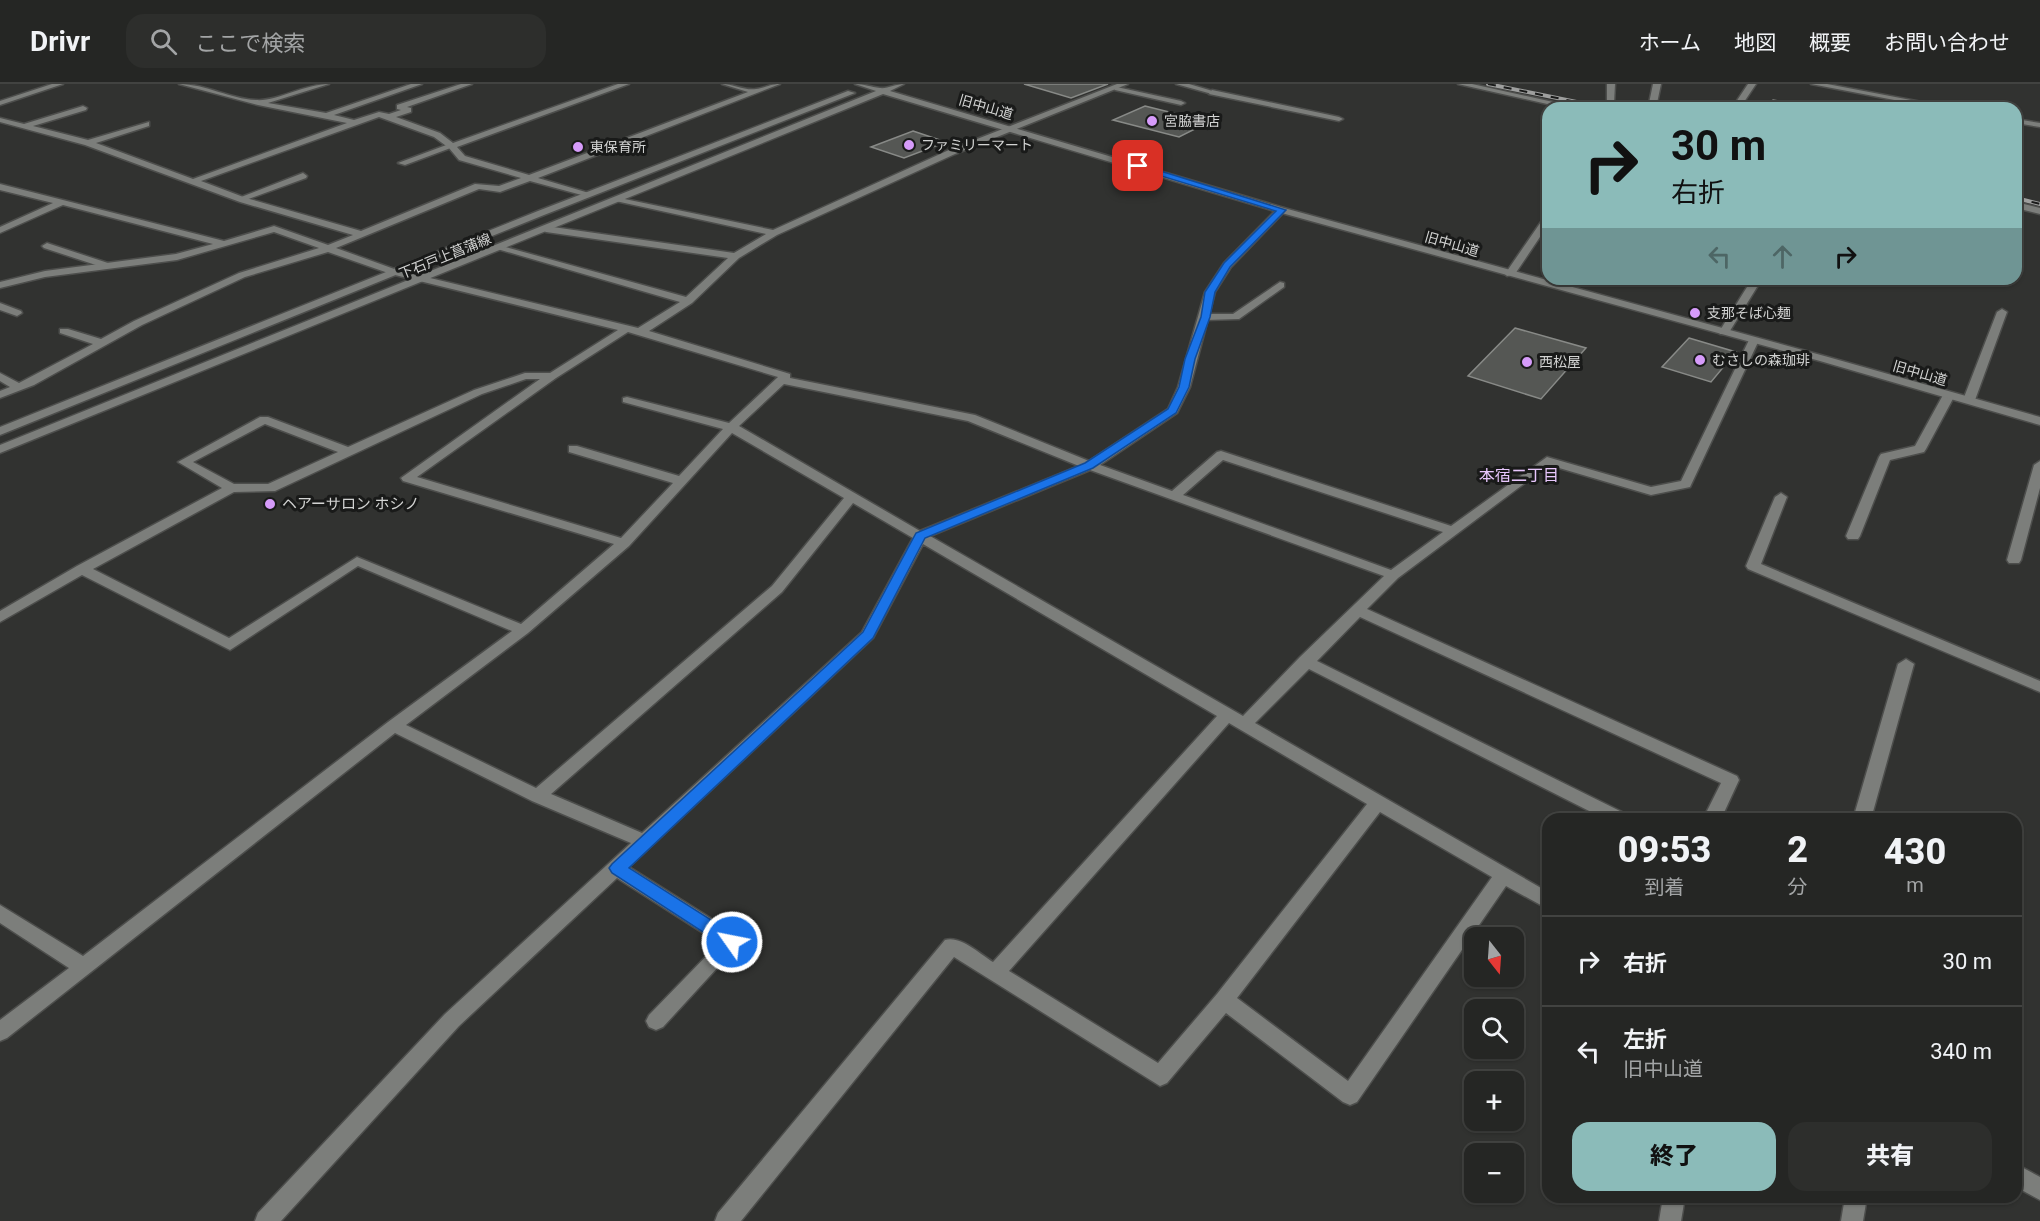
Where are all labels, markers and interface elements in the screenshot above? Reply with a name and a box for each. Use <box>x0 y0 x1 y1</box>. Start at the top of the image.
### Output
search box <box>126 14 546 68</box>
text: Drivr <box>30 25 90 58</box>
icon: search <box>147 25 180 58</box>
text: ここで検索 <box>195 31 305 56</box>
text: ホーム <box>1639 31 1701 55</box>
text: 地図 <box>1734 31 1776 55</box>
text: 概要 <box>1809 31 1851 55</box>
text: お問い合わせ <box>1884 31 2010 55</box>
street label: 旧中山道 <box>957 92 1015 122</box>
place label: 宮脇書店 <box>1164 113 1220 129</box>
marker: 宮脇書店 <box>1145 114 1159 128</box>
text: 30 m <box>1671 121 1766 170</box>
icon: right <box>1572 126 1650 204</box>
place label: ファミリーマート <box>921 137 1033 153</box>
marker: ファミリーマート <box>902 138 916 152</box>
place label: 東保育所 <box>590 139 646 155</box>
marker: 東保育所 <box>571 140 585 154</box>
pin <box>1112 140 1163 191</box>
icon: arrive <box>1121 149 1154 182</box>
text: 右折 <box>1671 177 1725 209</box>
street label: 旧中山道 <box>1423 229 1481 259</box>
street label: 下石戸上菖蒲線 <box>397 230 493 282</box>
icon: left <box>1703 240 1736 273</box>
icon: ahead <box>1766 240 1799 273</box>
icon: right <box>1829 240 1862 273</box>
place label: 支那そば心麺 <box>1707 305 1791 321</box>
marker: 支那そば心麺 <box>1688 306 1702 320</box>
place label: むさしの森珈琲 <box>1712 352 1810 368</box>
marker: むさしの森珈琲 <box>1693 353 1707 367</box>
place label: 西松屋 <box>1539 354 1581 370</box>
marker: 西松屋 <box>1520 355 1534 369</box>
street label: 旧中山道 <box>1891 358 1949 388</box>
district label: 本宿二丁目 <box>1479 466 1559 485</box>
place label: ヘアーサロン ホシノ <box>282 495 420 513</box>
marker: ヘアーサロン ホシノ <box>263 497 277 511</box>
text: 09:53 <box>1618 829 1711 871</box>
text: 2 <box>1787 829 1808 871</box>
text: 430 <box>1884 831 1946 873</box>
text: m <box>1906 873 1924 897</box>
text: 到着 <box>1645 875 1685 899</box>
text: 分 <box>1788 875 1808 899</box>
position arrow <box>700 910 764 974</box>
north arrow <box>1464 927 1524 987</box>
map controls <box>1464 927 1524 1203</box>
icon: right <box>1572 945 1605 978</box>
text: 30 m <box>1943 949 1992 974</box>
text: 右折 <box>1623 951 1667 976</box>
button: search <box>1464 999 1524 1059</box>
text: 左折 <box>1623 1027 1667 1052</box>
icon: left <box>1572 1035 1605 1068</box>
text: 340 m <box>1930 1039 1992 1064</box>
text: 旧中山道 <box>1623 1057 1703 1081</box>
button: + <box>1464 1071 1524 1131</box>
button: 終了 <box>1572 1122 1776 1191</box>
button: 共有 <box>1788 1122 1992 1191</box>
button: − <box>1464 1143 1524 1203</box>

